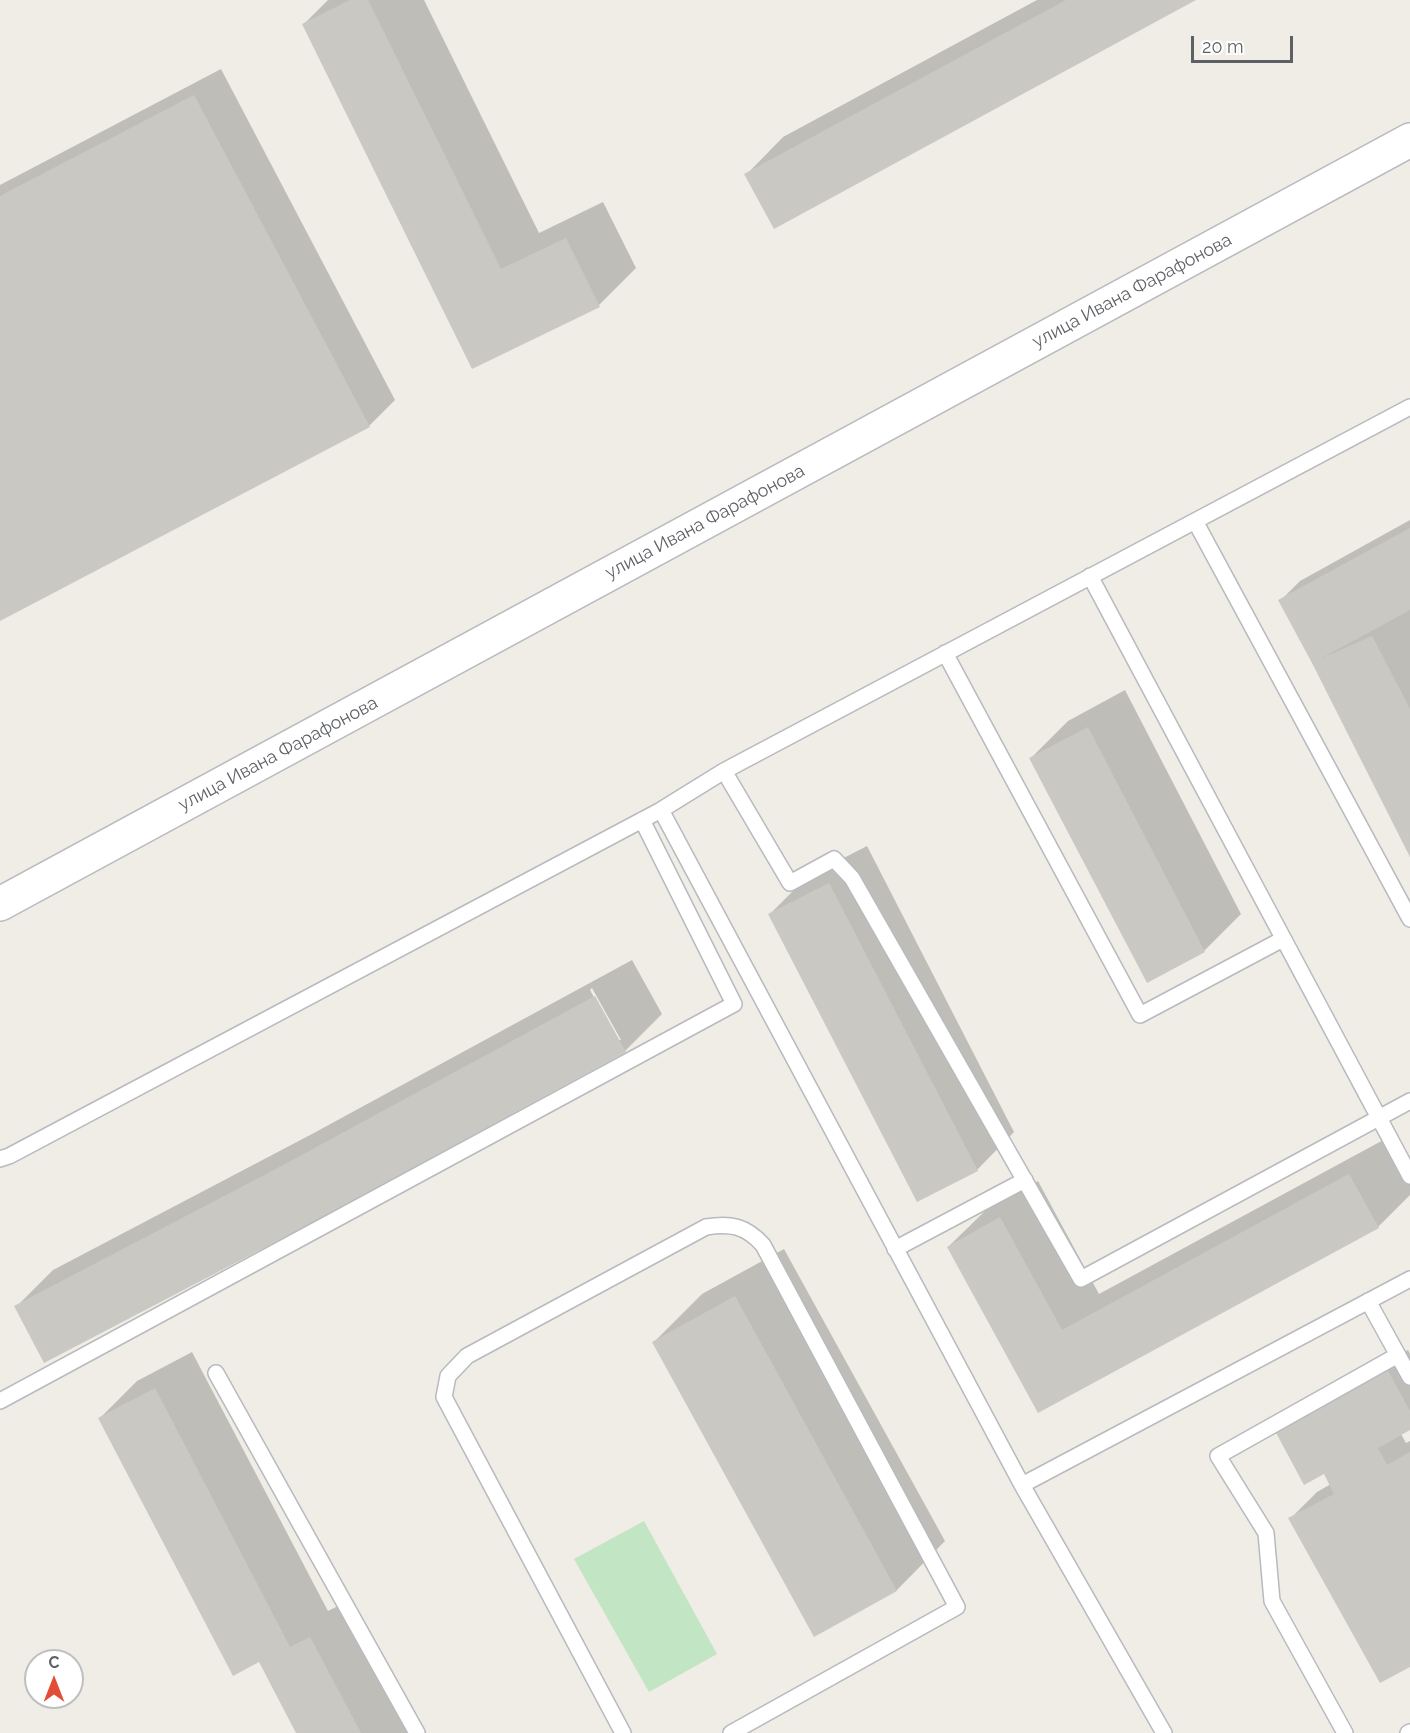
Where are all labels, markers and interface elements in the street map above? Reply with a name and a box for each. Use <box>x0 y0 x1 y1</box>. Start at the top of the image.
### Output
scale bar <box>1194 24 1296 62</box>
text: 20 m <box>1202 36 1244 57</box>
street label: улица Ивана Фарафонова <box>1029 229 1235 353</box>
street label: улица Ивана Фарафонова <box>602 460 808 584</box>
street label: улица Ивана Фарафонова <box>175 692 381 816</box>
north arrow <box>24 1649 84 1709</box>
text: С <box>49 1653 59 1672</box>

